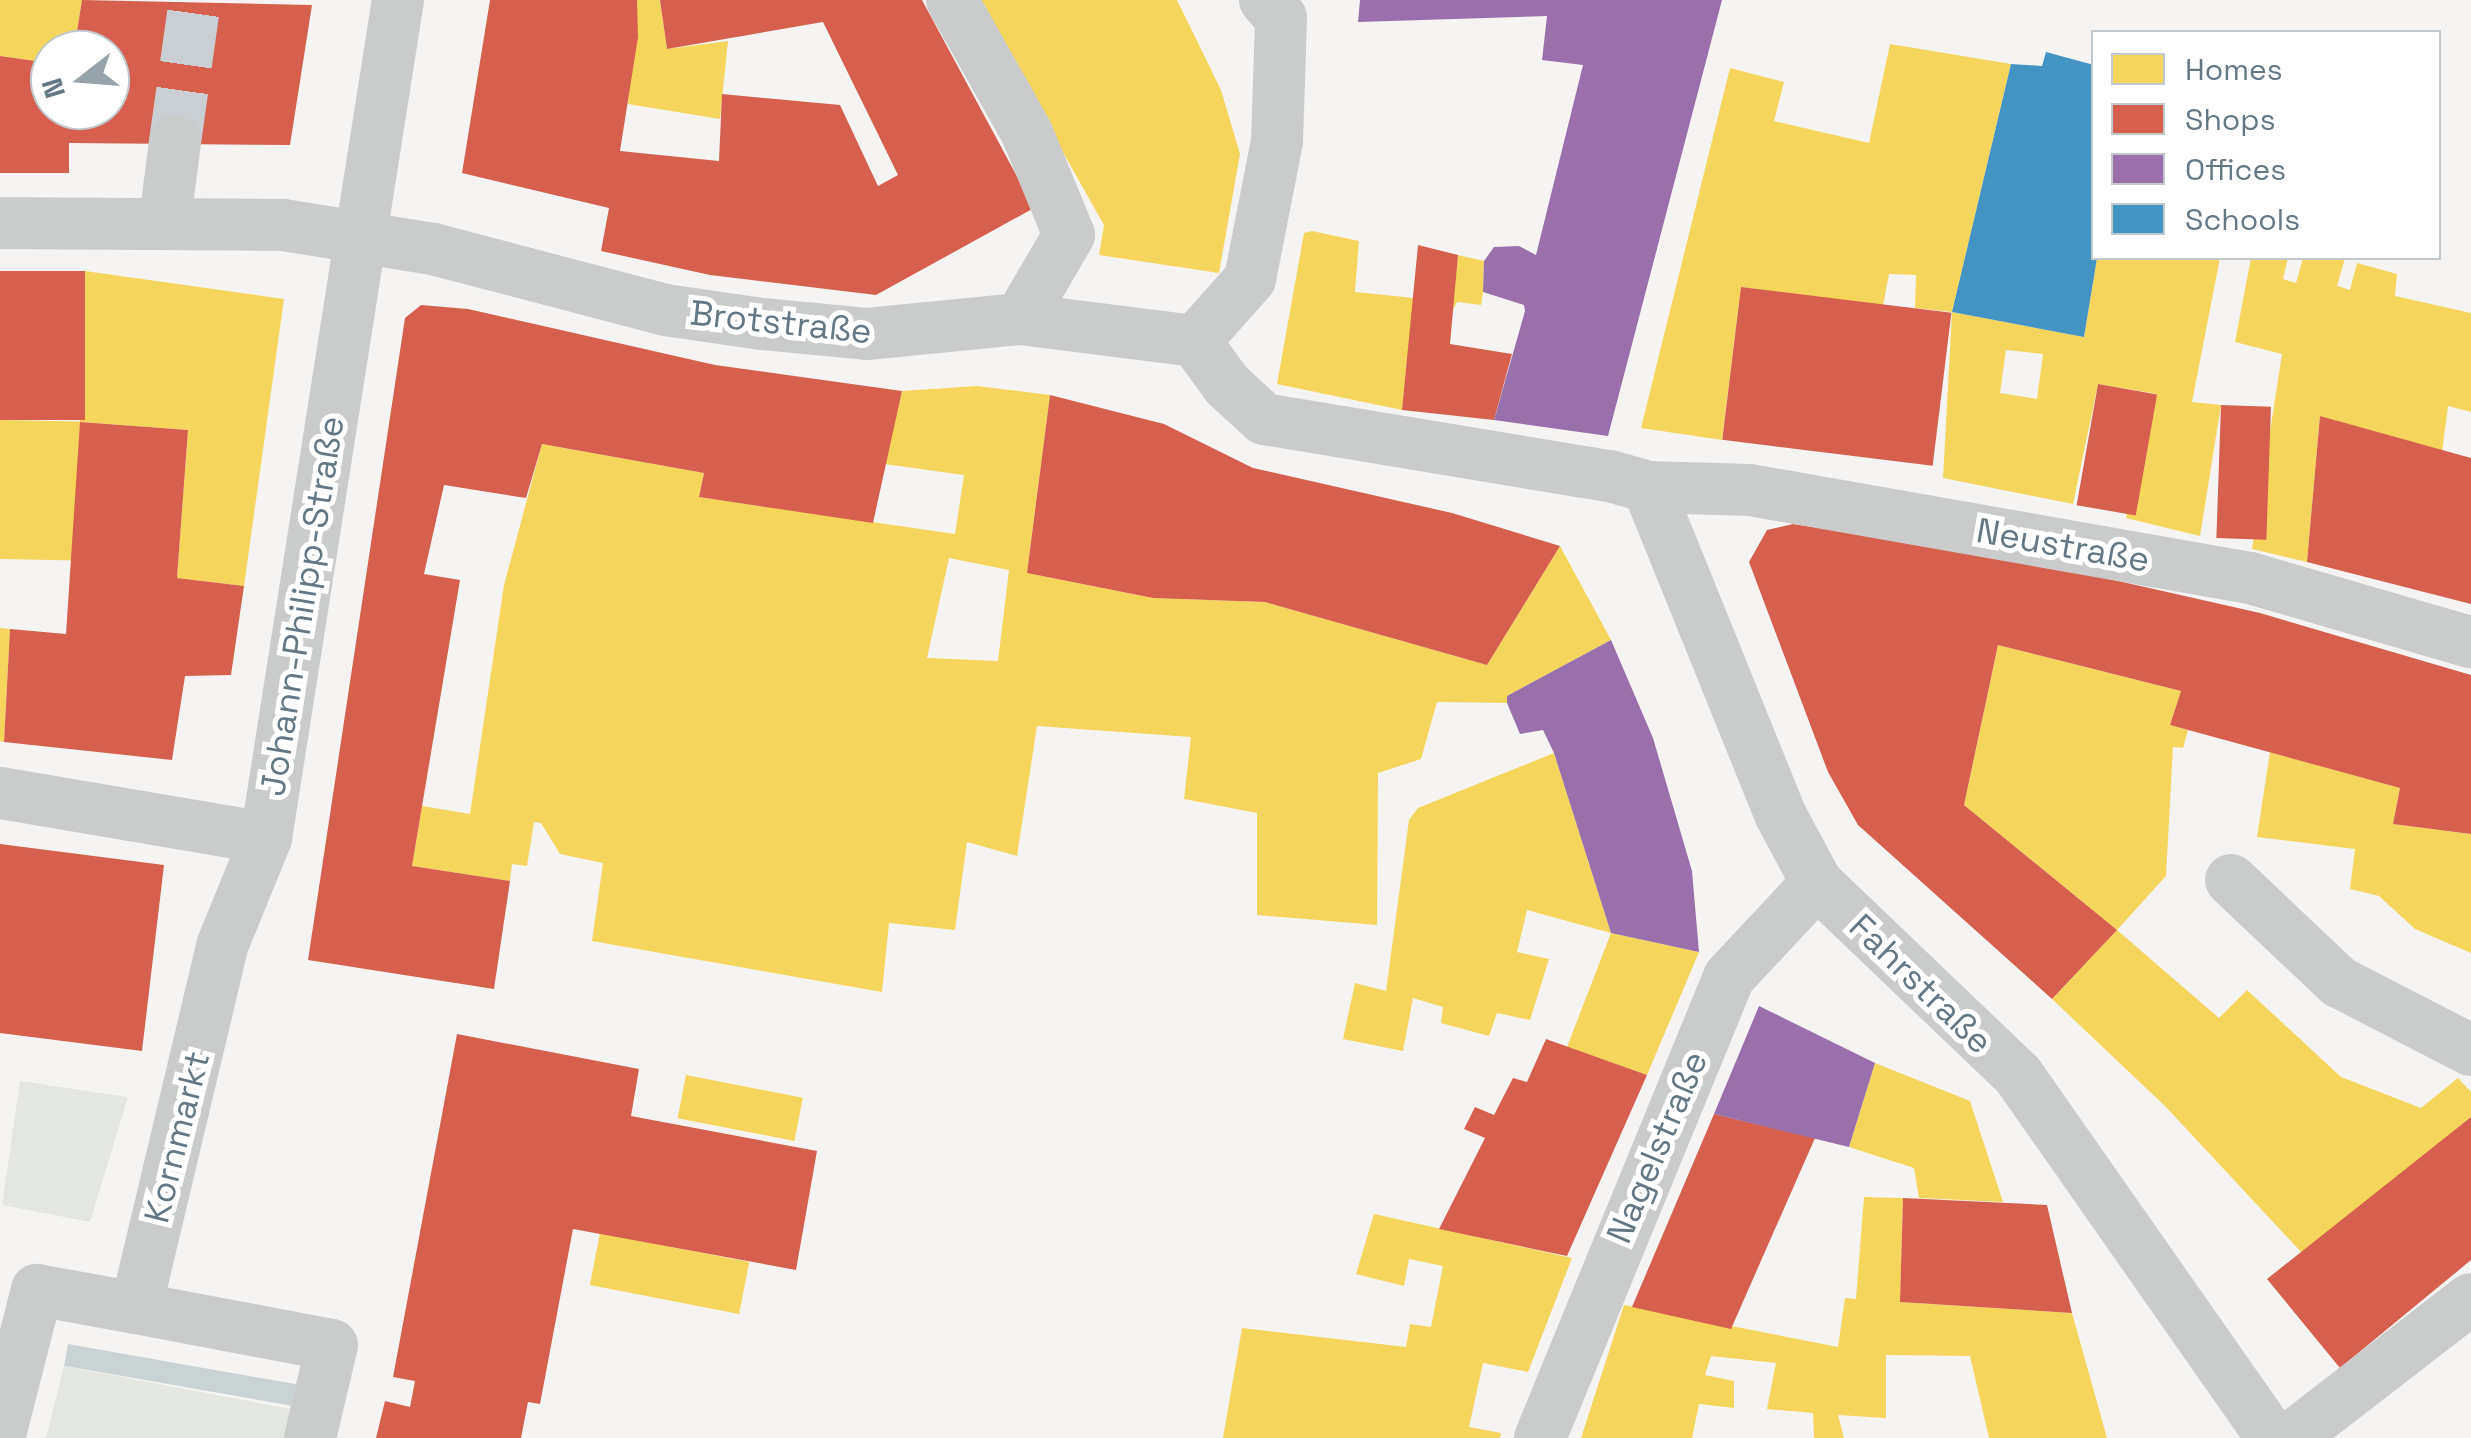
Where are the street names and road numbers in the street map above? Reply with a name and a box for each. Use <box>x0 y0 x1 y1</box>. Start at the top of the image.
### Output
street label: Brotstraße <box>688 292 874 352</box>
street label: Johann-Philipp-Straße <box>251 413 353 799</box>
street label: Neustraße <box>1973 509 2153 581</box>
street label: Fahrstraße <box>1841 905 2001 1063</box>
street label: Nagelstraße <box>1598 1045 1716 1249</box>
street label: Kornmarkt <box>135 1047 219 1227</box>

